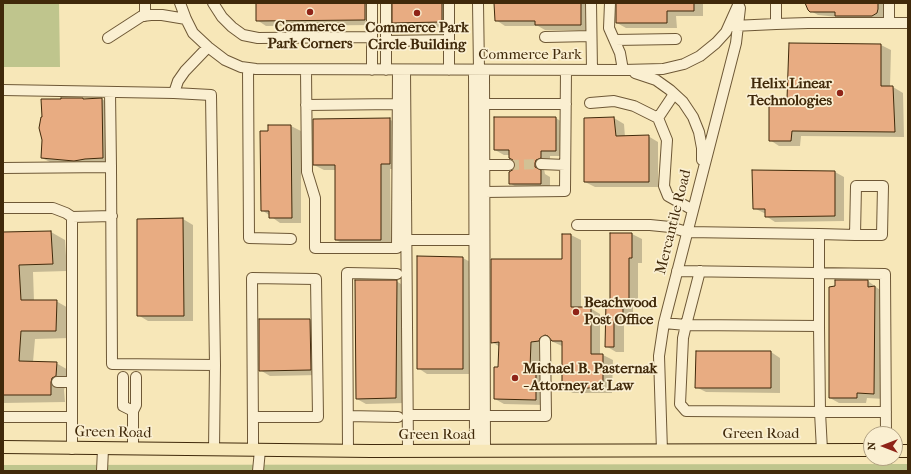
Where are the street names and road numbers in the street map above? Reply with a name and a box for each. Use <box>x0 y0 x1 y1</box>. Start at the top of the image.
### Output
street label: Commerce Park <box>478 46 582 64</box>
street label: Mercantile Road <box>652 168 696 276</box>
street label: Green Road <box>74 423 152 443</box>
street label: Green Road <box>722 425 800 443</box>
street label: Green Road <box>398 426 476 444</box>

